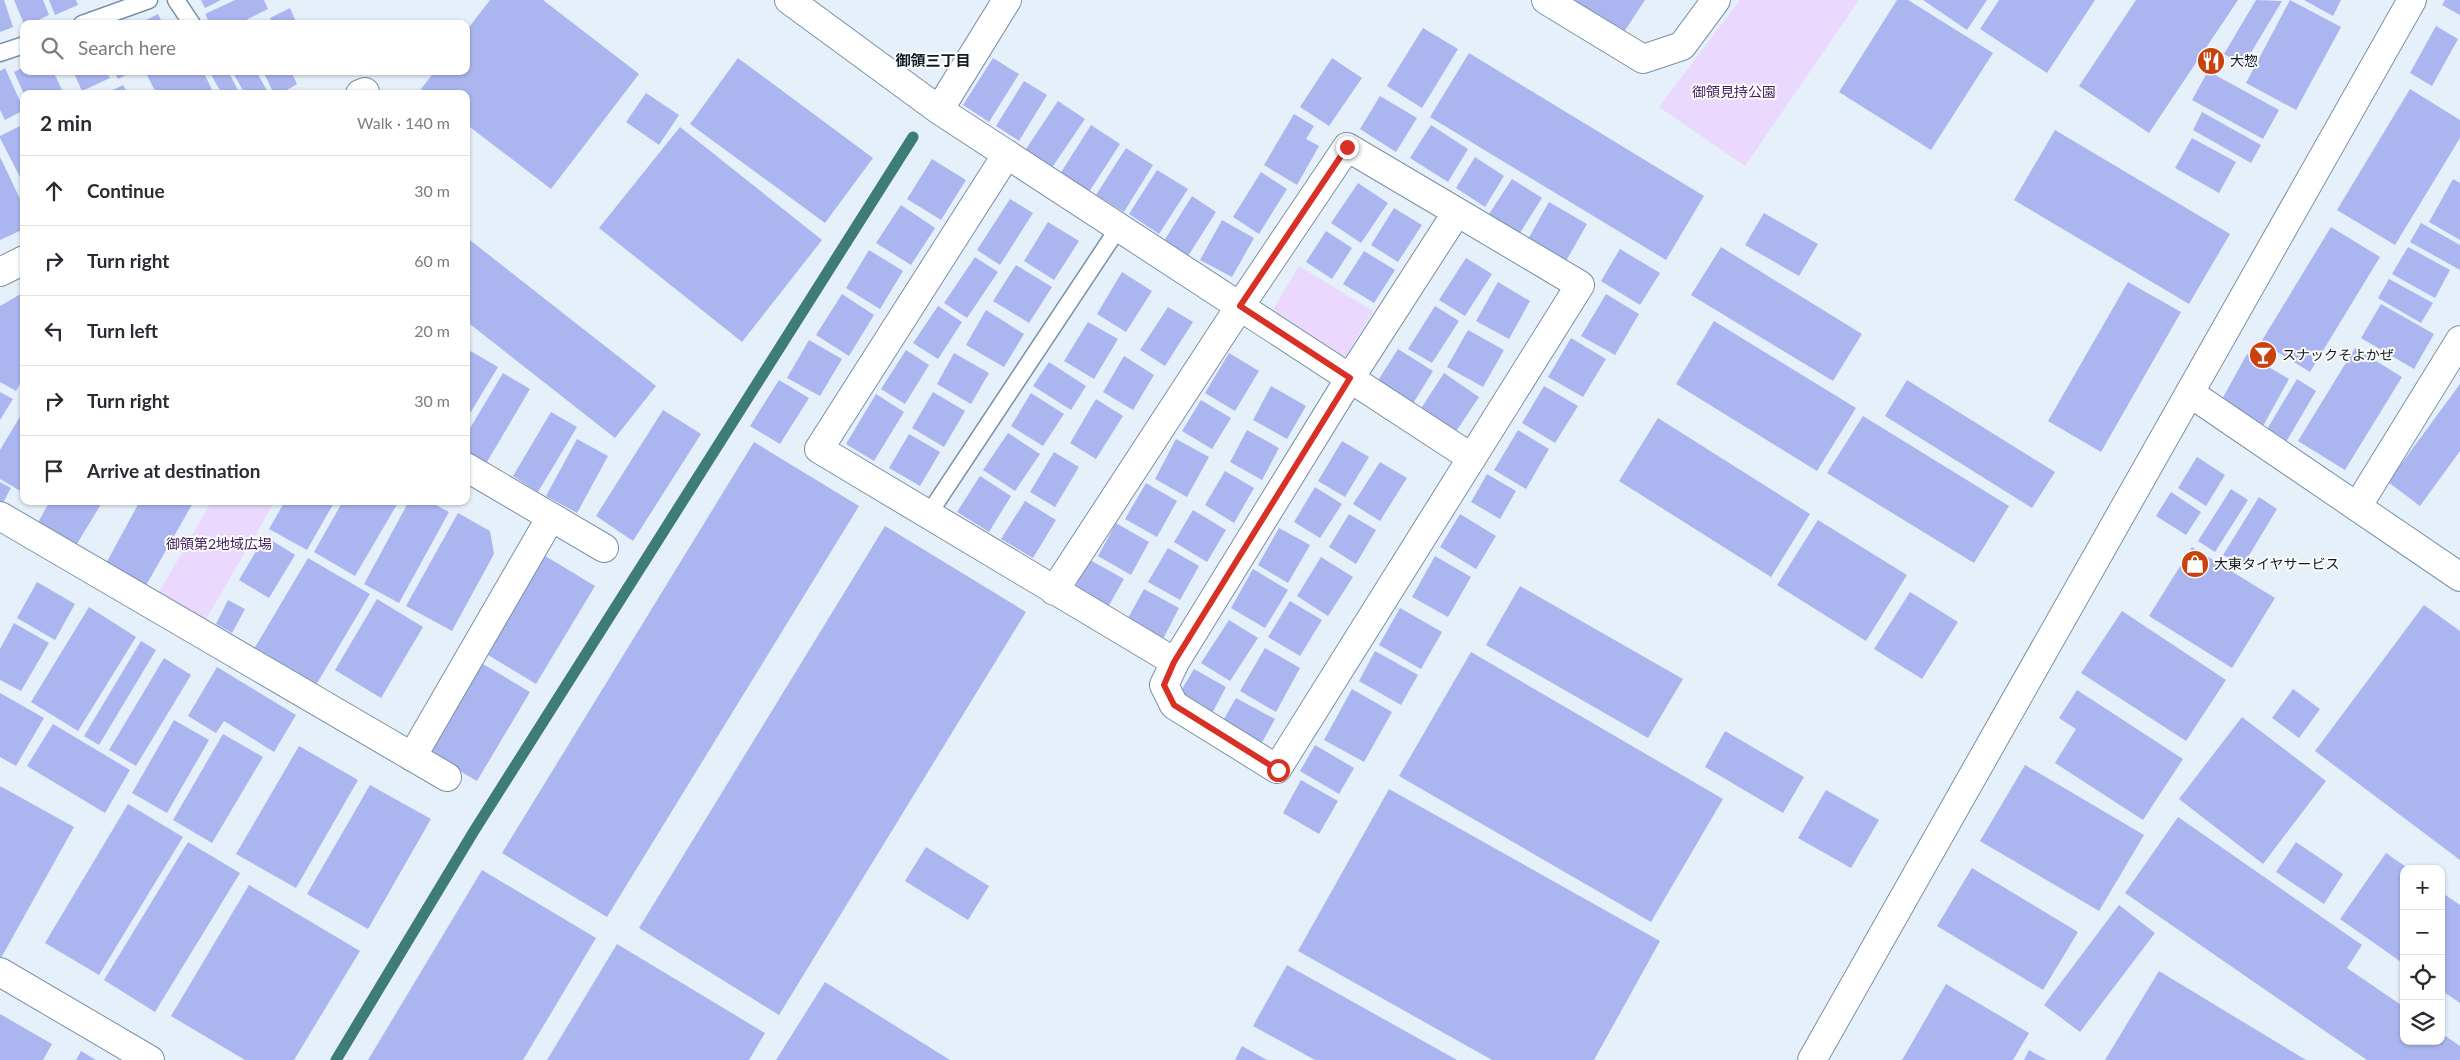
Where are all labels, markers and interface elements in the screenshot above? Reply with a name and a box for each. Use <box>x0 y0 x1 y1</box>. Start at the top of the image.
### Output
search box <box>20 20 470 75</box>
icon: search <box>38 34 66 62</box>
text: Search here <box>78 36 176 59</box>
restaurant icon: 大惣 <box>2196 46 2226 76</box>
district label: 御領三丁目 <box>895 51 971 69</box>
place label: 大惣 <box>2230 52 2258 69</box>
park label: 御領見持公園 <box>1692 83 1776 100</box>
text: 2 min <box>40 110 92 135</box>
text: Walk · 140 m <box>357 113 450 132</box>
route end <box>1336 136 1359 159</box>
icon: ahead <box>40 177 68 205</box>
text: Continue <box>87 179 165 202</box>
text: 30 m <box>414 181 450 200</box>
icon: right <box>40 247 68 275</box>
text: Turn right <box>87 249 169 272</box>
text: 60 m <box>414 251 450 270</box>
icon: left <box>40 317 68 345</box>
text: Turn left <box>87 319 158 342</box>
text: 20 m <box>414 321 450 340</box>
bar icon: スナックそよかぜ <box>2248 340 2278 370</box>
place label: スナックそよかぜ <box>2282 346 2394 363</box>
icon: right <box>40 387 68 415</box>
text: Turn right <box>87 389 169 412</box>
text: 30 m <box>414 391 450 410</box>
icon: arrive <box>40 457 68 485</box>
text: Arrive at destination <box>87 459 260 482</box>
park label: 御領第2地域広場 <box>166 535 272 552</box>
shop icon: 大東タイヤサービス <box>2180 549 2210 579</box>
place label: 大東タイヤサービス <box>2214 555 2340 572</box>
route start <box>1267 759 1290 782</box>
map controls <box>2400 865 2445 1045</box>
button: + <box>2400 865 2445 910</box>
button: − <box>2400 910 2445 955</box>
button: locate <box>2400 955 2445 1000</box>
button: layers <box>2400 1000 2445 1045</box>

